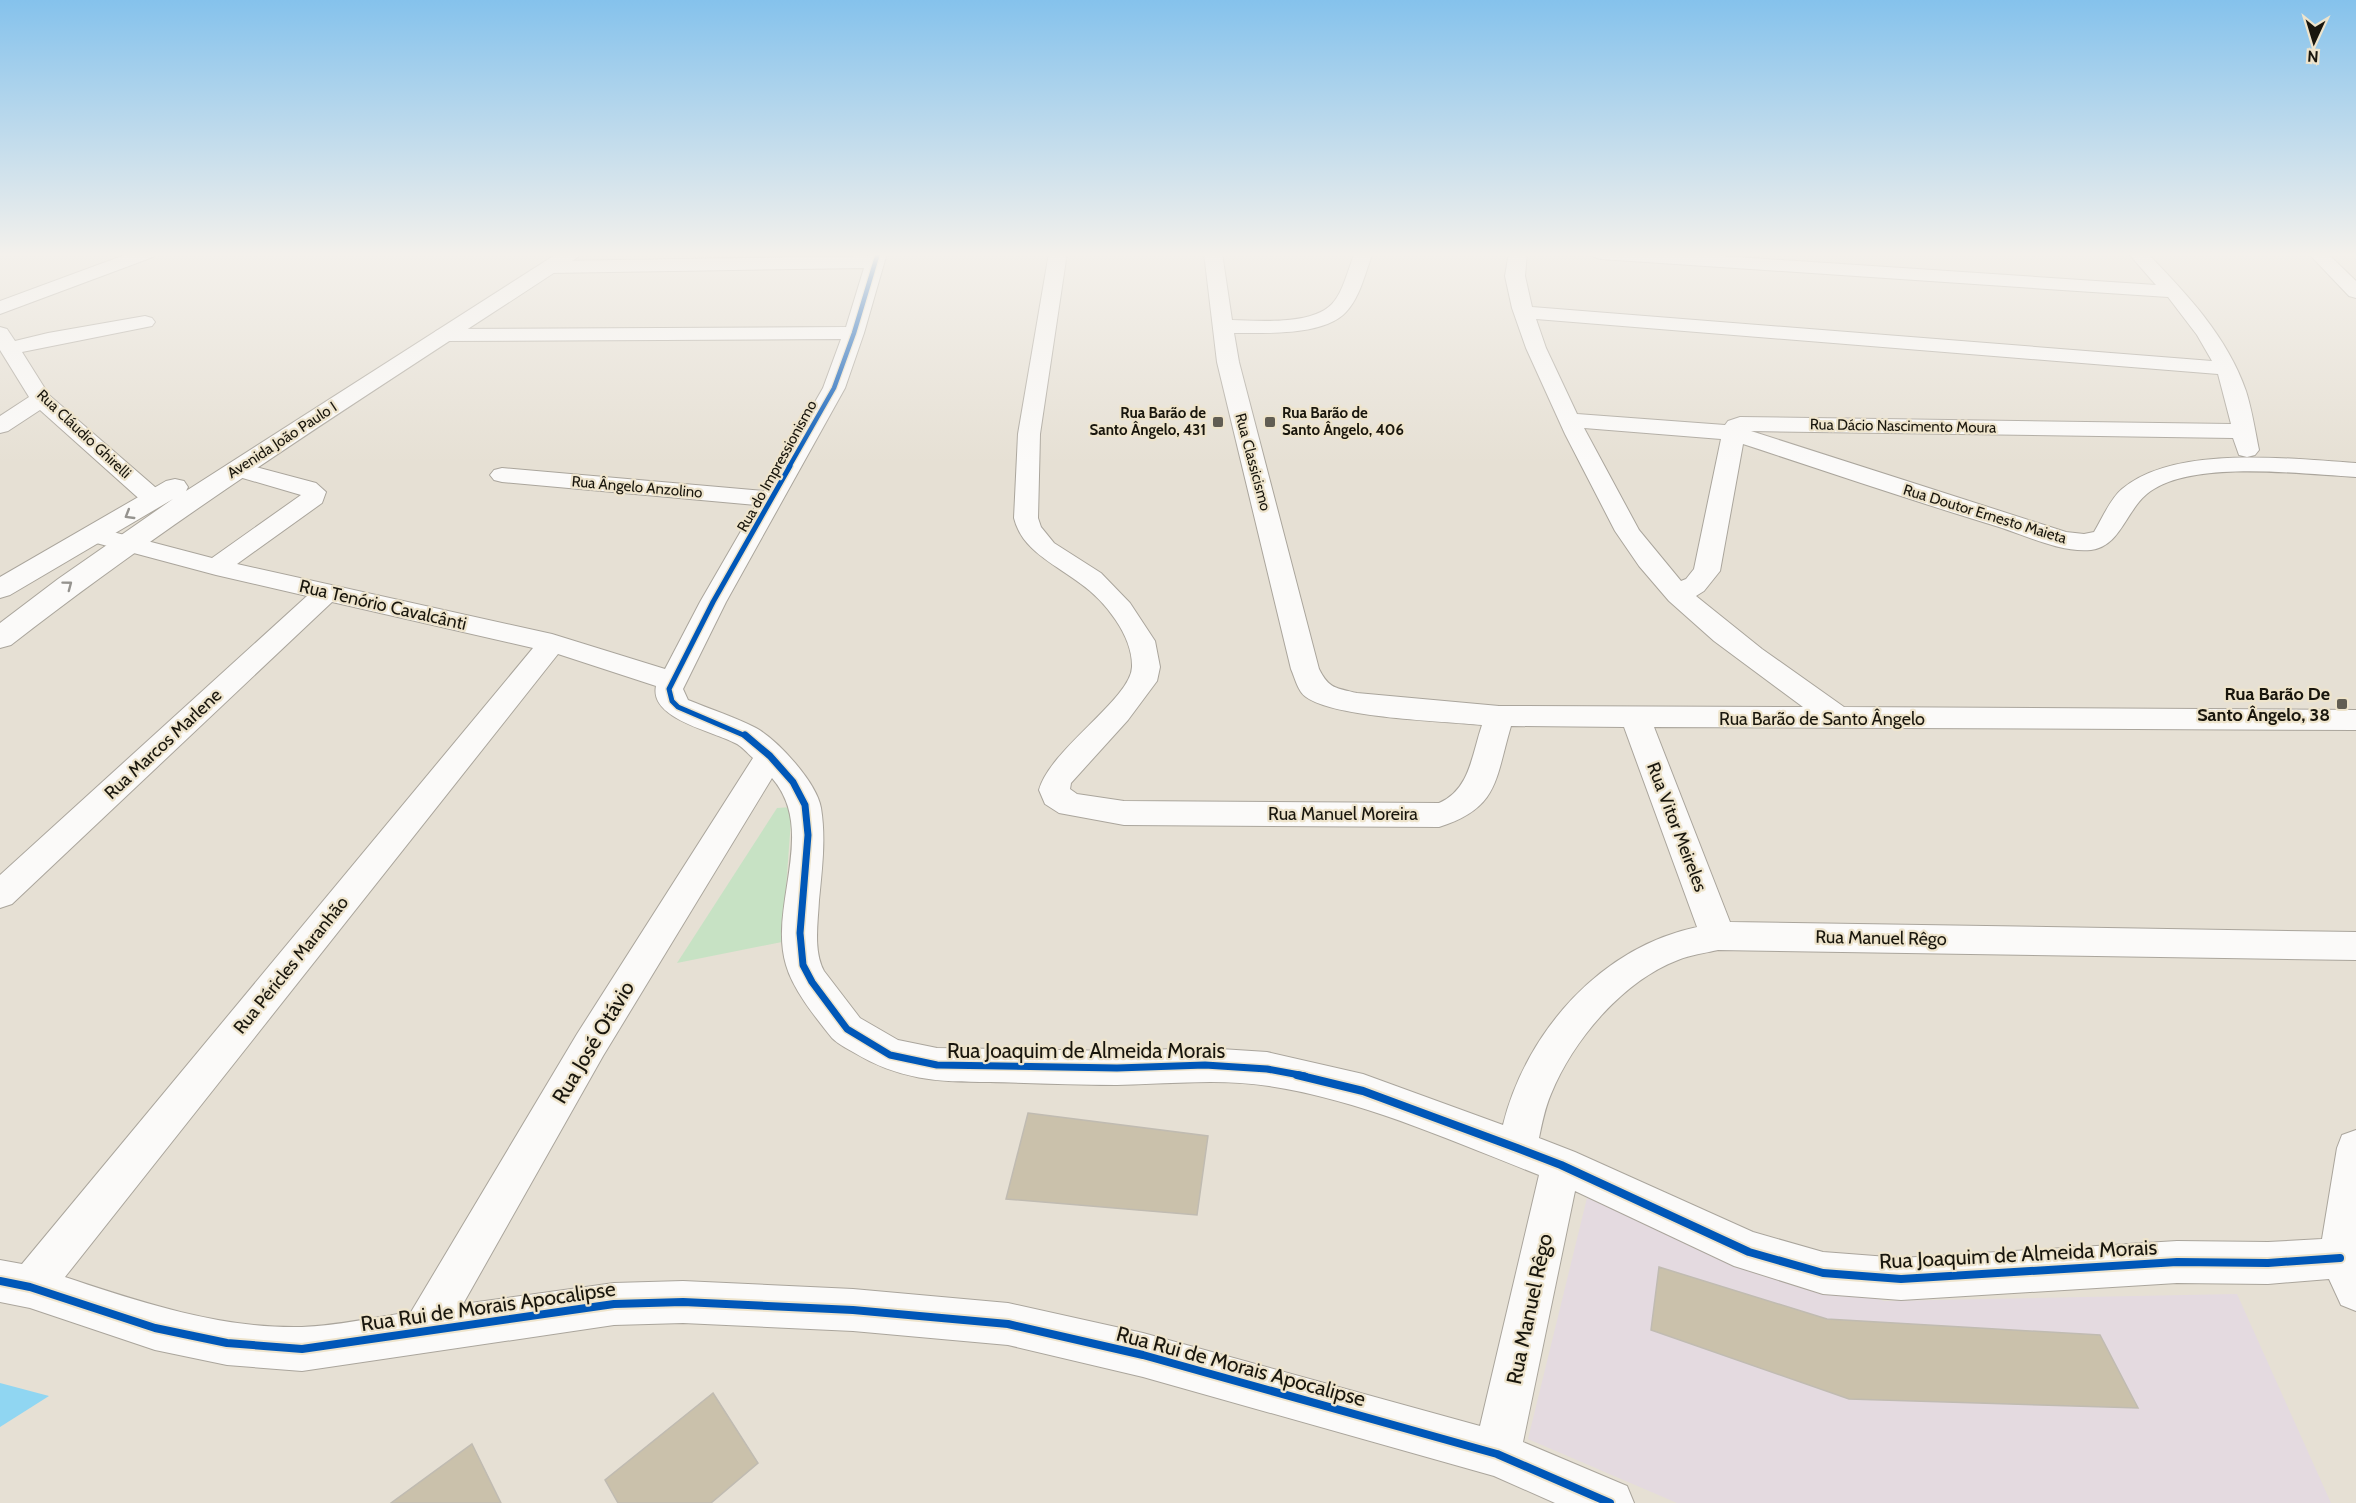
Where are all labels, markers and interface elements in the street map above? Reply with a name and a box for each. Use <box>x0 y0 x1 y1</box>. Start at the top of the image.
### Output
north arrow <box>2284 12 2344 72</box>
text: N <box>2307 47 2319 66</box>
street label: Rua Cláudio Ghirelli <box>33 386 135 482</box>
street label: Rua do Impressionismo <box>733 397 821 535</box>
street label: Avenida João Paulo I <box>224 398 340 482</box>
place label: Rua Barão de Santo Ângelo, 431 <box>1090 404 1206 439</box>
place label: Rua Barão de Santo Ângelo, 406 <box>1282 404 1404 439</box>
street label: Rua Classicismo <box>1231 411 1275 513</box>
marker: Rua Barão de Santo Ângelo, 431 <box>1211 415 1225 429</box>
marker: Rua Barão de Santo Ângelo, 406 <box>1263 415 1277 429</box>
street label: Rua Dácio Nascimento Moura <box>1810 415 1997 437</box>
street label: Rua Ângelo Anzolino <box>571 471 703 502</box>
street label: Rua Doutor Ernesto Maieta <box>1901 481 2070 548</box>
one-way arrow <box>125 507 135 519</box>
street label: Rua Tenório Cavalcânti <box>297 575 469 635</box>
one-way arrow <box>62 582 73 593</box>
place label: Rua Barão De Santo Ângelo, 38 <box>2197 683 2330 726</box>
street label: Rua Marcos Marlene <box>100 684 226 804</box>
marker: Rua Barão De Santo Ângelo, 38 <box>2335 697 2349 711</box>
street label: Rua Barão de Santo Ângelo <box>1719 708 1925 730</box>
street label: Rua Vitor Meireles <box>1642 759 1712 895</box>
street label: Rua Manuel Moreira <box>1268 803 1418 825</box>
street label: Rua Péricles Maranhão <box>229 892 353 1038</box>
street label: Rua Manuel Rêgo <box>1815 926 1947 950</box>
street label: Rua José Otávio <box>547 976 639 1108</box>
street label: Rua Joaquim de Almeida Morais <box>947 1038 1225 1063</box>
street label: Rua Manuel Rêgo <box>1501 1231 1557 1387</box>
street label: Rua Joaquim de Almeida Morais <box>1878 1234 2158 1274</box>
street label: Rua Rui de Morais Apocalipse <box>359 1276 617 1336</box>
street label: Rua Rui de Morais Apocalipse <box>1114 1321 1369 1411</box>

